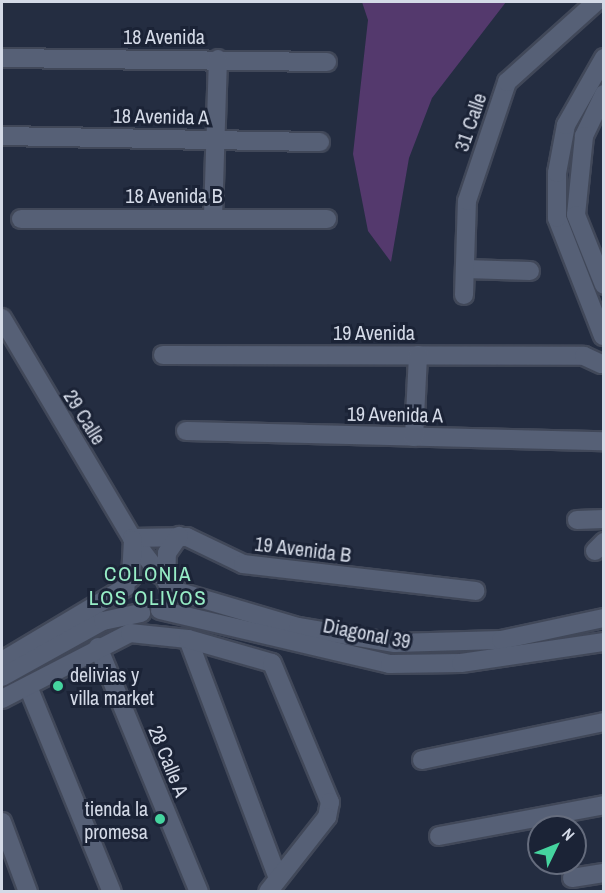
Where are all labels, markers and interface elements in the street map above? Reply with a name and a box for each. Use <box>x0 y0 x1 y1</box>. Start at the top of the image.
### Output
street label: 18 Avenida <box>123 24 205 48</box>
street label: 31 Calle <box>449 90 491 154</box>
street label: 18 Avenida A <box>112 103 210 129</box>
street label: 18 Avenida B <box>125 183 223 207</box>
street label: 19 Avenida <box>333 320 415 344</box>
street label: 29 Calle <box>59 385 111 449</box>
street label: 19 Avenida A <box>346 401 444 427</box>
street label: 19 Avenida B <box>253 531 353 567</box>
district label: COLONIA LOS OLIVOS <box>89 561 207 611</box>
street label: Diagonal 39 <box>321 613 413 653</box>
place label: delivias y villa market <box>70 662 154 709</box>
marker: delivias y villa market <box>51 679 65 693</box>
street label: 28 Calle A <box>144 721 194 801</box>
place label: tienda la promesa <box>84 796 148 843</box>
marker: tienda la promesa <box>153 812 167 826</box>
north arrow <box>527 815 587 875</box>
text: N <box>557 823 580 845</box>

